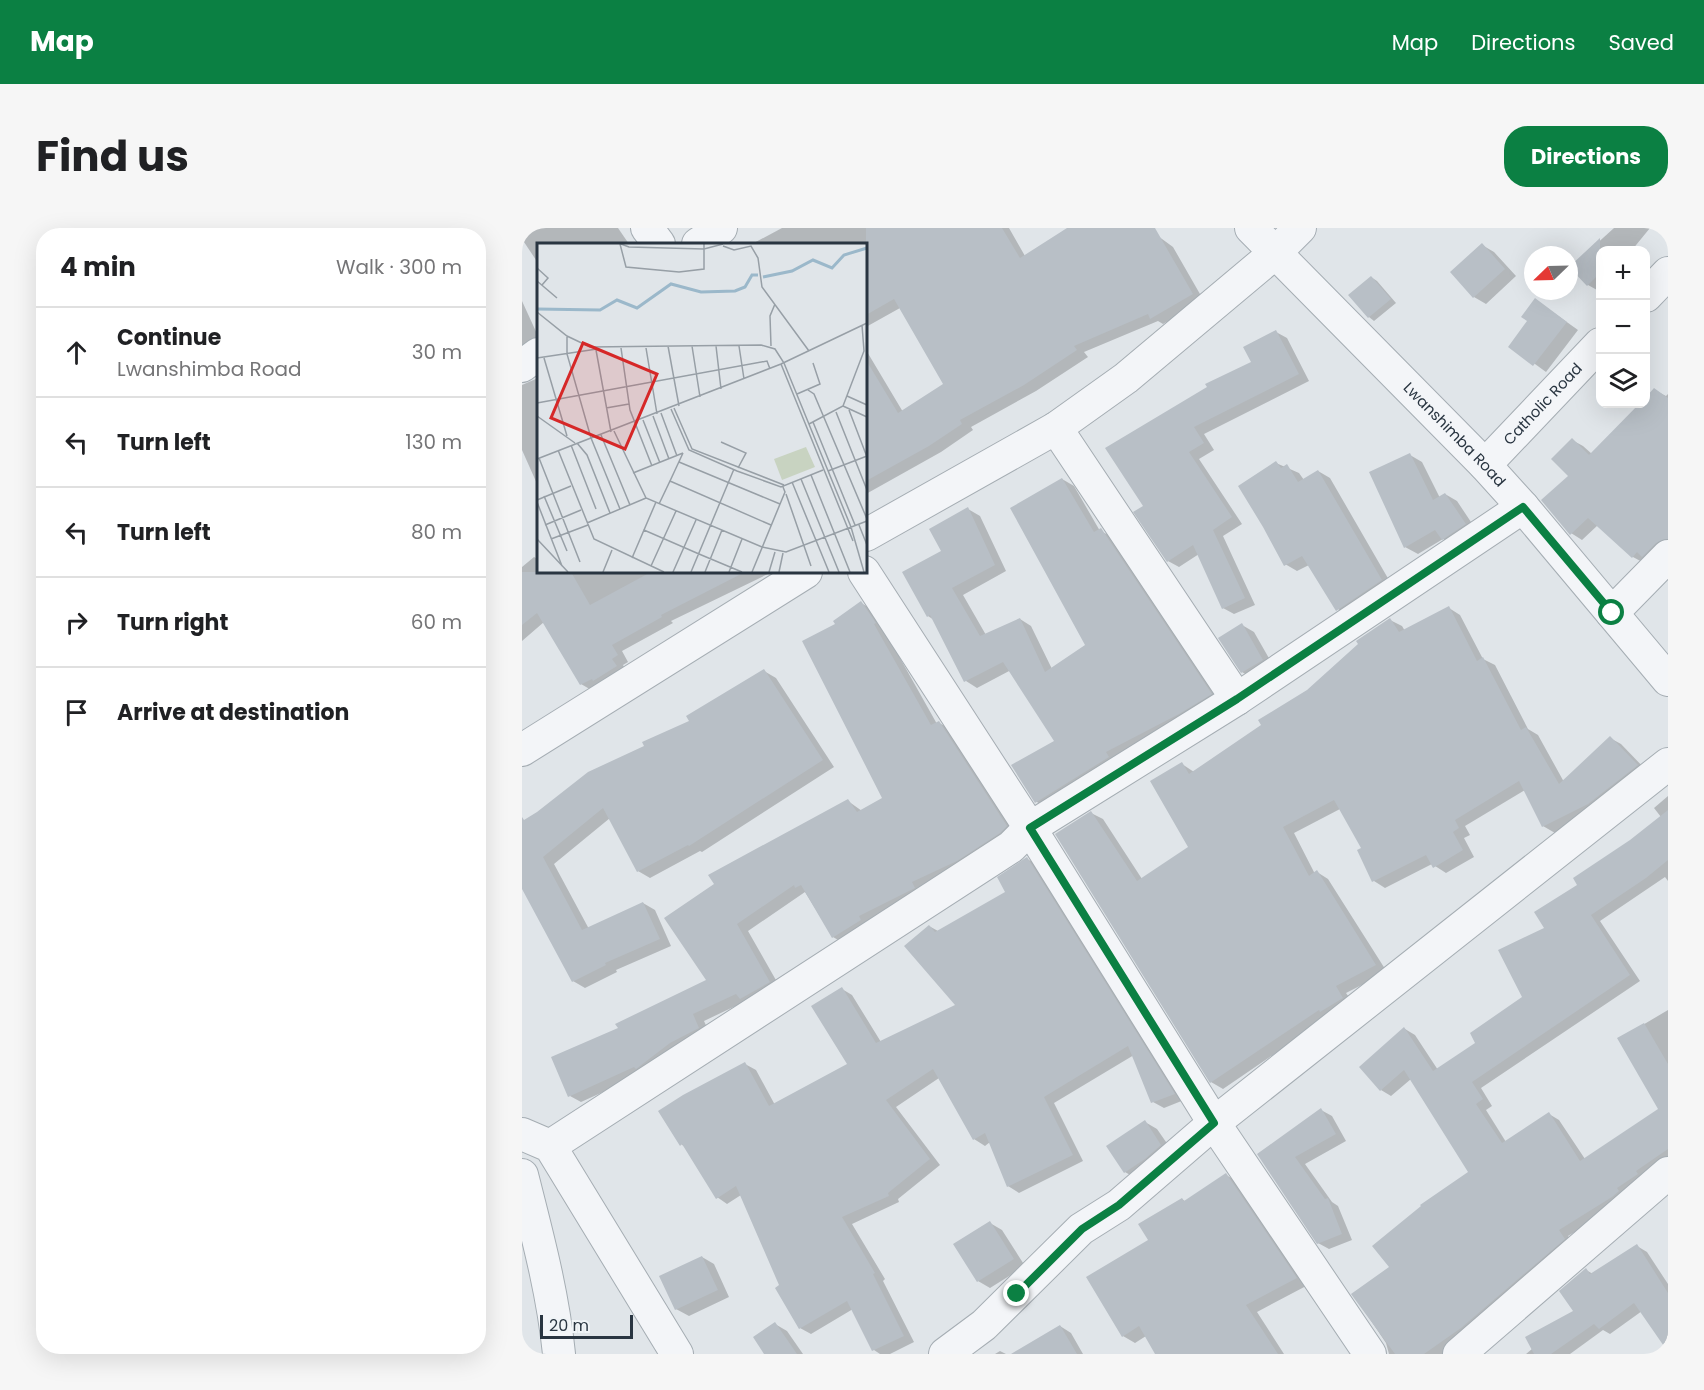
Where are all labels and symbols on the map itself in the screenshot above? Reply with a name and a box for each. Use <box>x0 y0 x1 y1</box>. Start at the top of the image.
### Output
inset map <box>537 243 867 573</box>
north arrow <box>1524 246 1578 300</box>
street label: Catholic Road <box>1498 358 1587 449</box>
street label: Lwanshimba Road <box>1399 377 1511 491</box>
route start <box>1598 599 1624 625</box>
route end <box>1003 1280 1029 1306</box>
scale bar <box>540 1312 633 1340</box>

